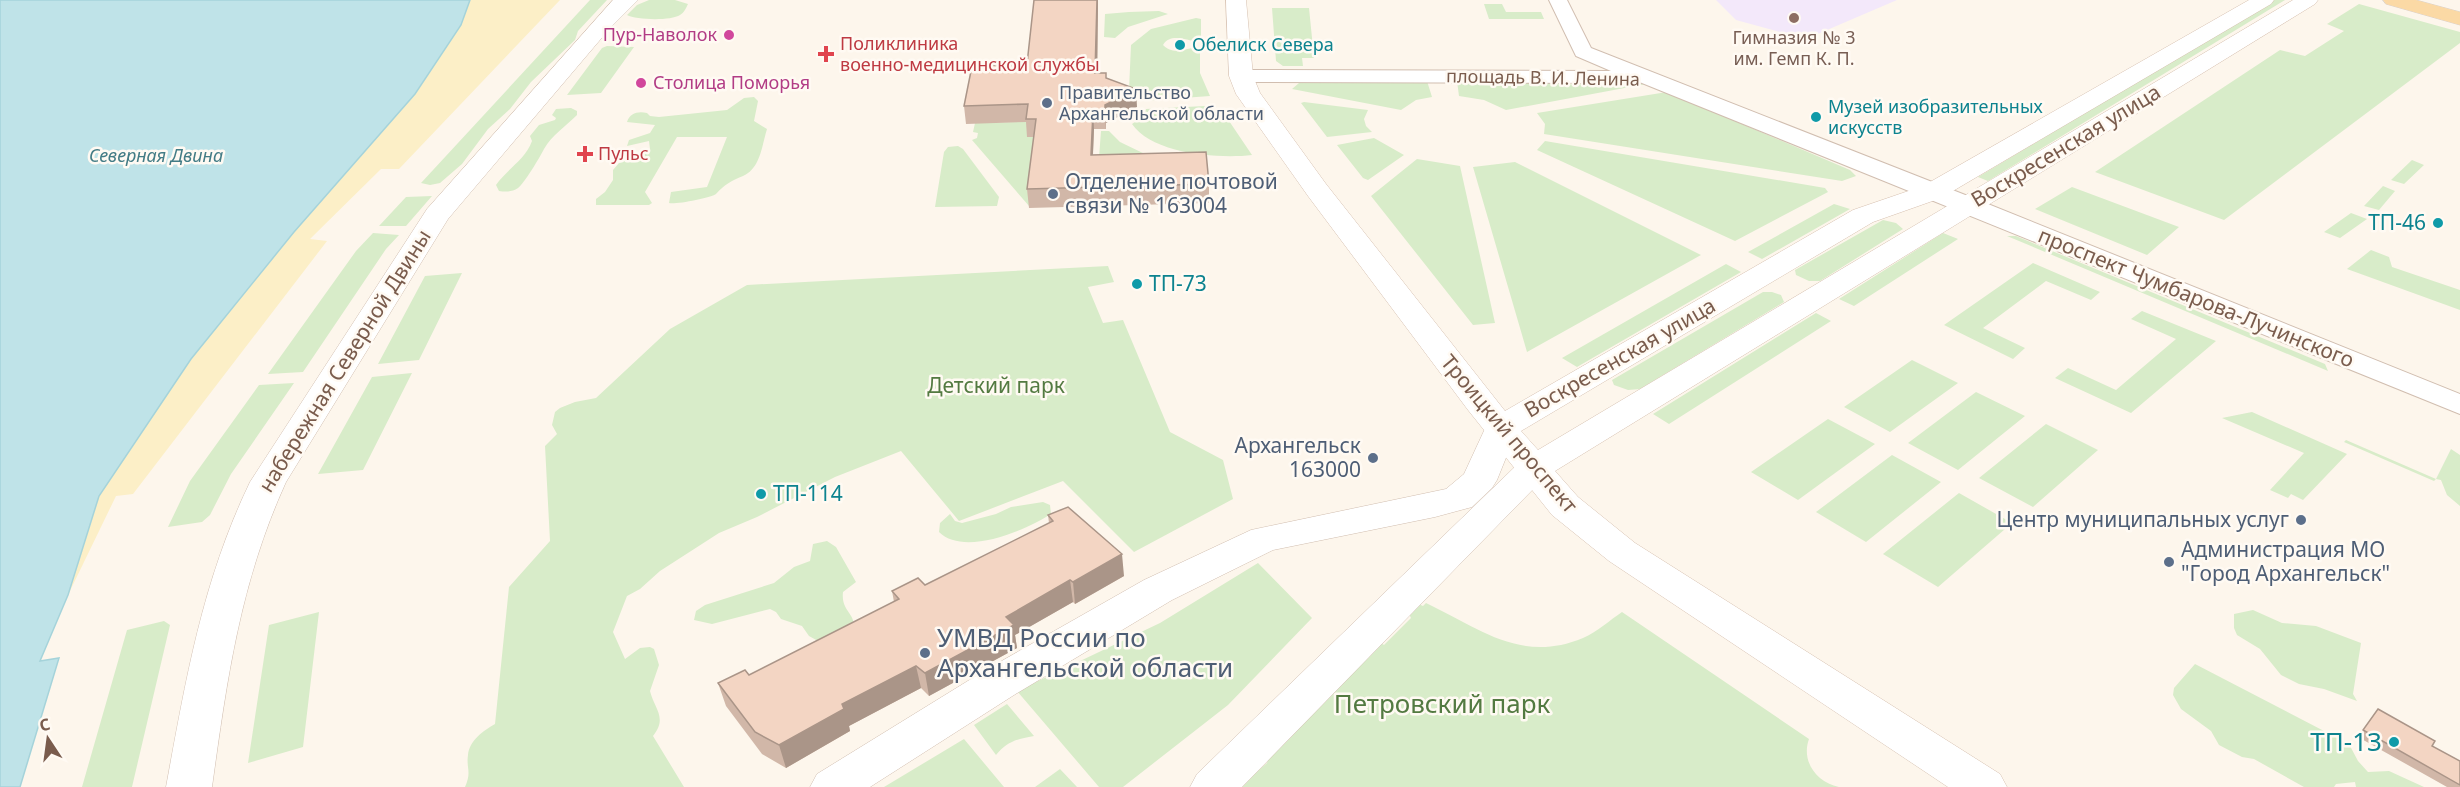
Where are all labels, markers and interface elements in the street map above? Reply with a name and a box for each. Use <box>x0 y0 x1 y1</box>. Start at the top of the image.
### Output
marker: Гимназия № 3 им. Гемп К. П. <box>1787 11 1801 25</box>
place label: Пур-Наволок <box>603 22 717 46</box>
place label: Гимназия № 3 им. Гемп К. П. <box>1732 25 1856 70</box>
marker: Пур-Наволок <box>722 28 736 42</box>
place label: Поликлиника военно-медицинской службы <box>840 31 1100 76</box>
place label: Обелиск Севера <box>1192 32 1334 56</box>
marker: Обелиск Севера <box>1173 38 1187 52</box>
marker: Поликлиника военно-медицинской службы <box>817 45 835 63</box>
street label: площадь В. И. Ленина <box>1446 63 1640 91</box>
place label: Столица Поморья <box>653 70 810 94</box>
marker: Столица Поморья <box>634 76 648 90</box>
street label: Воскресенская улица <box>1966 77 2165 213</box>
place label: Правительство Архангельской области <box>1059 80 1264 125</box>
place label: Музей изобразительных искусств <box>1828 94 2044 139</box>
marker: Правительство Архангельской области <box>1040 96 1054 110</box>
marker: Музей изобразительных искусств <box>1809 110 1823 124</box>
place label: Пульс <box>598 141 649 165</box>
water label: Северная Двина <box>89 143 223 167</box>
marker: Пульс <box>576 145 594 163</box>
place label: Отделение почтовой связи № 163004 <box>1065 167 1278 219</box>
marker: Отделение почтовой связи № 163004 <box>1046 187 1060 201</box>
place label: ТП-46 <box>2368 208 2426 236</box>
marker: ТП-46 <box>2431 216 2445 230</box>
street label: проспект Чумбарова-Лучинского <box>2034 221 2358 373</box>
street label: набережная Северной Двины <box>252 224 437 497</box>
place label: ТП-73 <box>1149 269 1207 297</box>
marker: ТП-73 <box>1130 277 1144 291</box>
street label: Воскресенская улица <box>1519 291 1720 423</box>
street label: Троицкий проспект <box>1435 348 1584 519</box>
park label: Детский парк <box>927 371 1065 399</box>
place label: Архангельск 163000 <box>1235 431 1361 483</box>
marker: Архангельск 163000 <box>1366 451 1380 465</box>
place label: ТП-114 <box>773 479 843 507</box>
marker: ТП-114 <box>754 487 768 501</box>
place label: Центр муниципальных услуг <box>1997 505 2289 533</box>
marker: Центр муниципальных услуг <box>2294 513 2308 527</box>
place label: Администрация МО "Город Архангельск" <box>2181 535 2390 587</box>
marker: Администрация МО "Город Архангельск" <box>2162 555 2176 569</box>
place label: УМВД России по Архангельской области <box>937 619 1233 685</box>
marker: УМВД России по Архангельской области <box>918 646 932 660</box>
park label: Петровский парк <box>1334 685 1551 721</box>
north arrow <box>18 709 78 769</box>
text: С <box>37 713 52 736</box>
place label: ТП-13 <box>2310 723 2382 759</box>
marker: ТП-13 <box>2387 735 2401 749</box>

